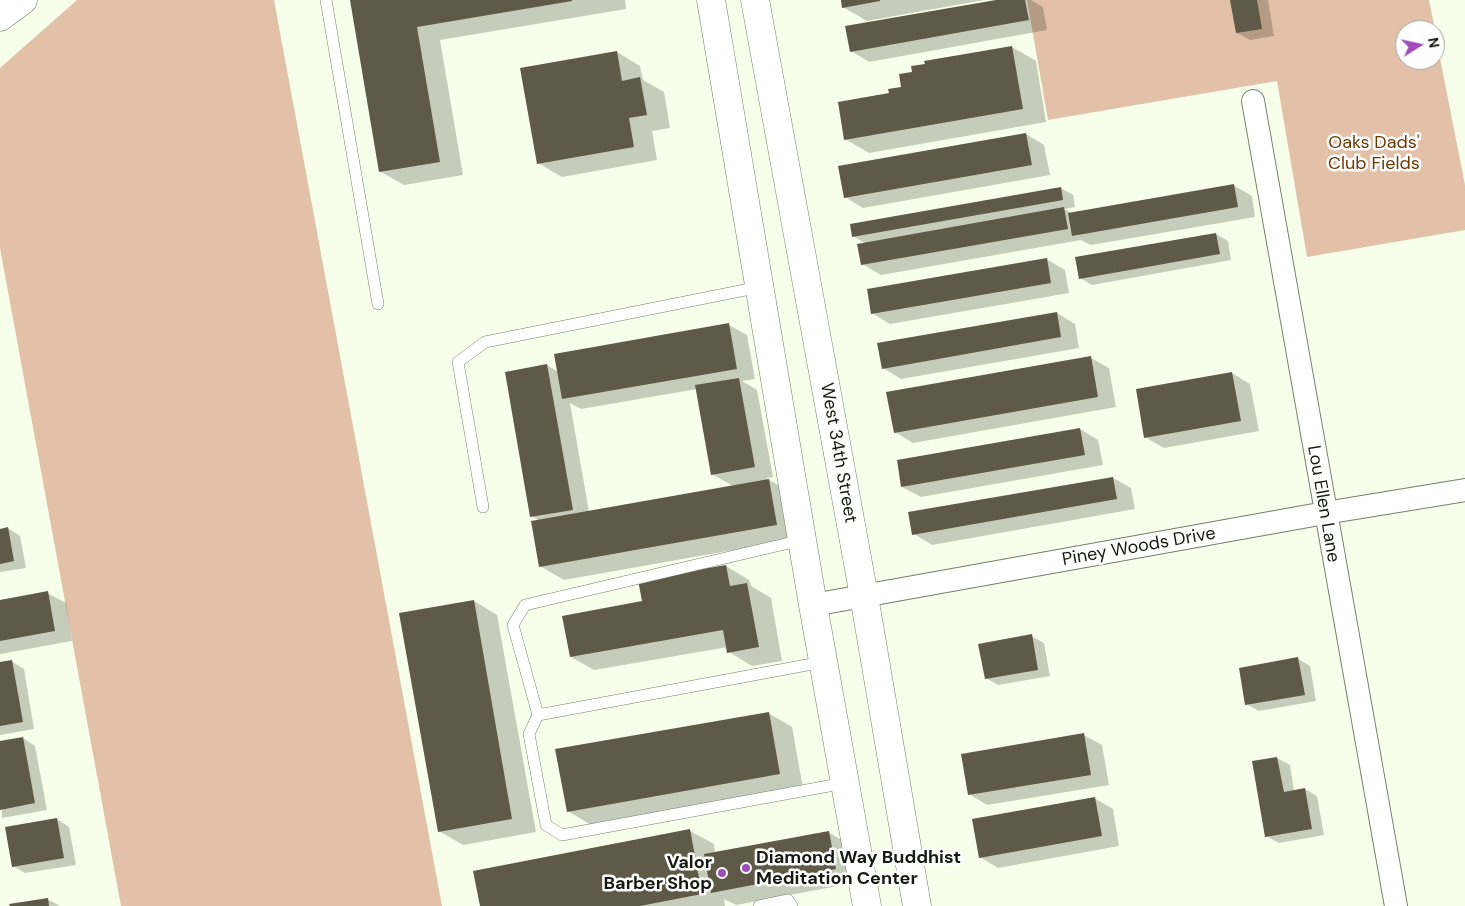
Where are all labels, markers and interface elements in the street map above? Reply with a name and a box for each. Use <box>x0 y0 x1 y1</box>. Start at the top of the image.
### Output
north arrow <box>1395 20 1445 70</box>
text: N <box>1424 36 1444 49</box>
park label: Oaks Dads' Club Fields <box>1328 132 1420 174</box>
street label: West 34th Street <box>815 381 861 525</box>
street label: Lou Ellen Lane <box>1302 444 1344 564</box>
street label: Piney Woods Drive <box>1061 523 1217 571</box>
place label: Diamond Way Buddhist Meditation Center <box>756 847 961 890</box>
place label: Valor Barber Shop <box>604 852 712 894</box>
marker: Diamond Way Buddhist Meditation Center <box>740 862 752 874</box>
marker: Valor Barber Shop <box>716 867 728 879</box>

